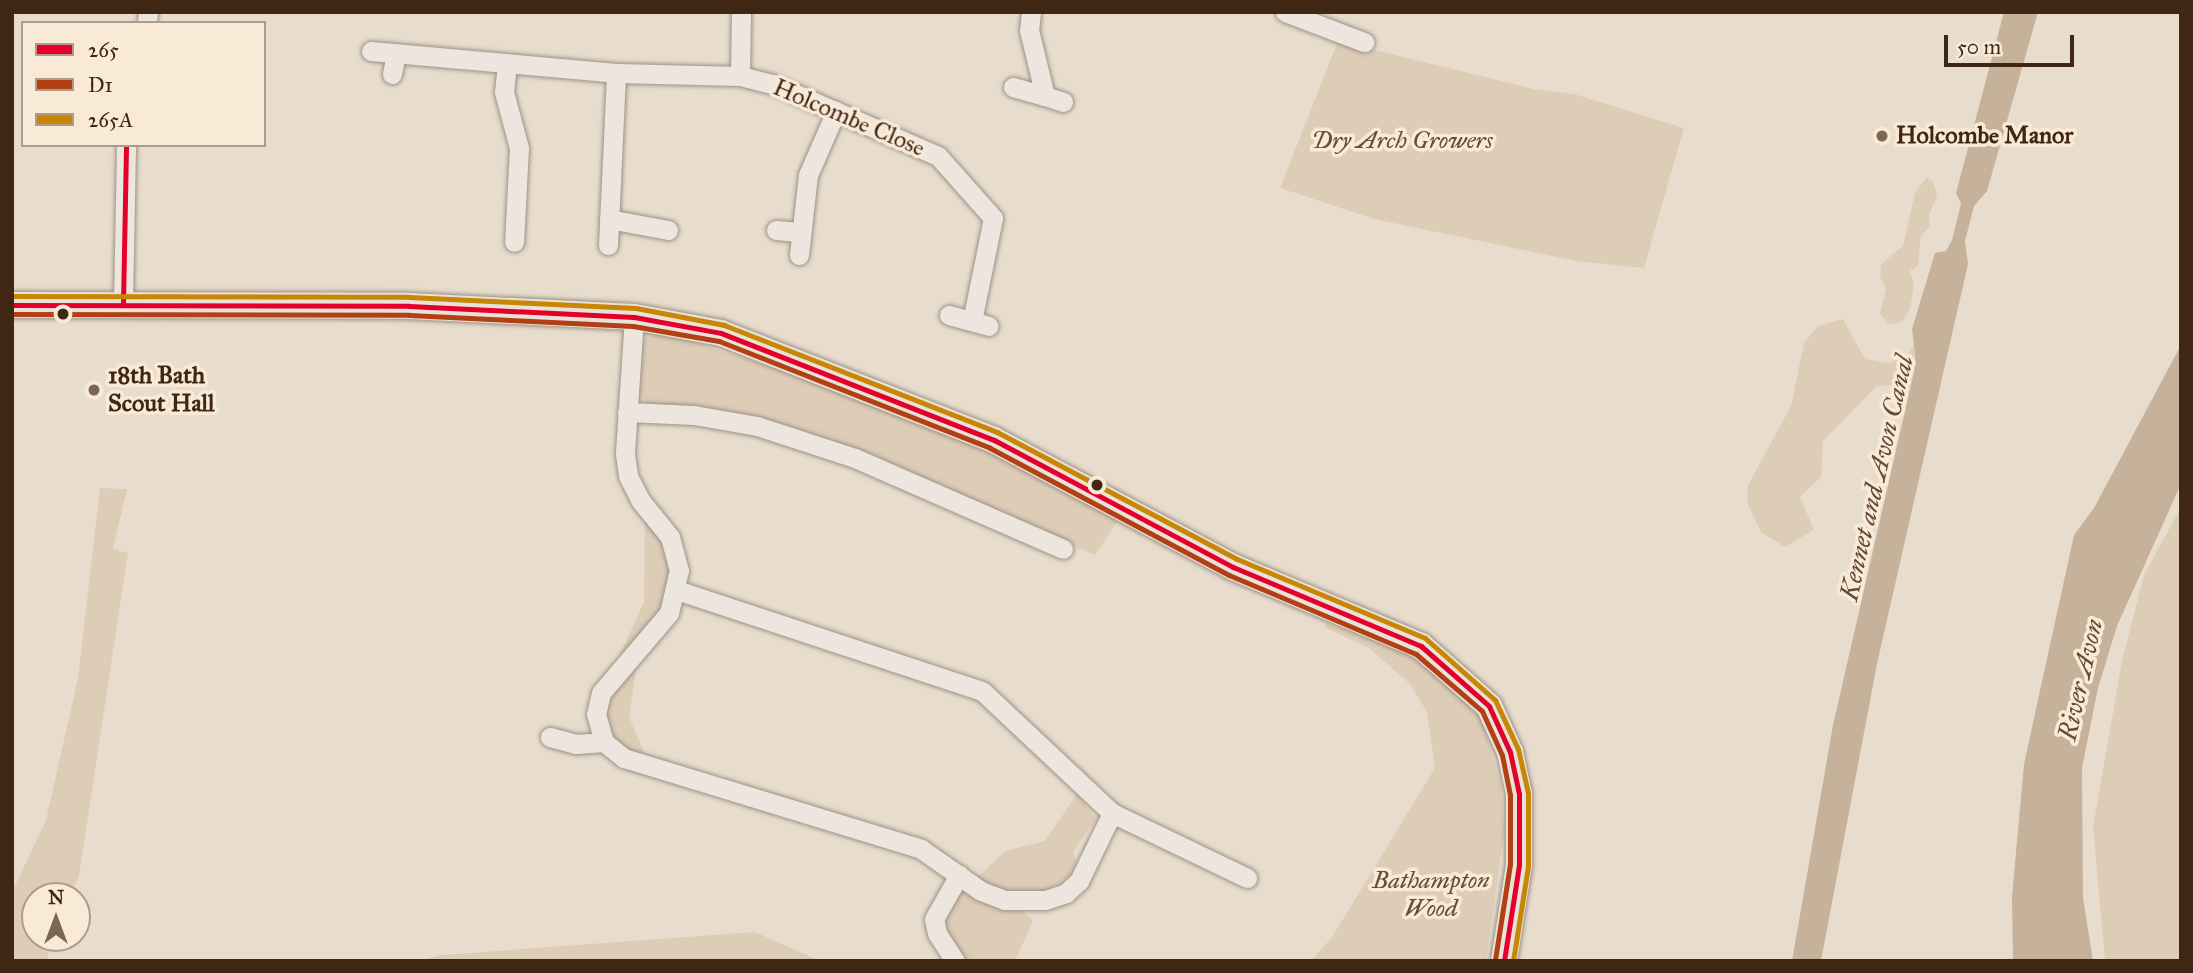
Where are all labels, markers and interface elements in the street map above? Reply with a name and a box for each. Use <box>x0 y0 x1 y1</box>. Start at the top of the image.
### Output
legend <box>21 21 266 147</box>
scale bar <box>1948 21 2078 65</box>
text: 50 m <box>1957 34 2001 60</box>
text: 265 <box>88 37 119 63</box>
text: D1 <box>88 72 113 98</box>
street label: Holcombe Close <box>769 73 929 163</box>
text: 265A <box>88 107 133 133</box>
place label: Holcombe Manor <box>1896 122 2073 150</box>
park label: Dry Arch Growers <box>1311 127 1493 155</box>
marker: Holcombe Manor <box>1874 128 1890 144</box>
unlabelled marker <box>56 307 70 321</box>
water label: Kennet and Avon Canal <box>1834 352 1920 604</box>
place label: 18th Bath Scout Hall <box>108 362 215 418</box>
marker: 18th Bath Scout Hall <box>86 382 102 398</box>
unlabelled marker <box>1090 478 1104 492</box>
water label: River Avon <box>2052 616 2110 744</box>
park label: Bathampton Wood <box>1372 867 1490 923</box>
north arrow <box>21 882 91 952</box>
text: N <box>48 886 64 909</box>

